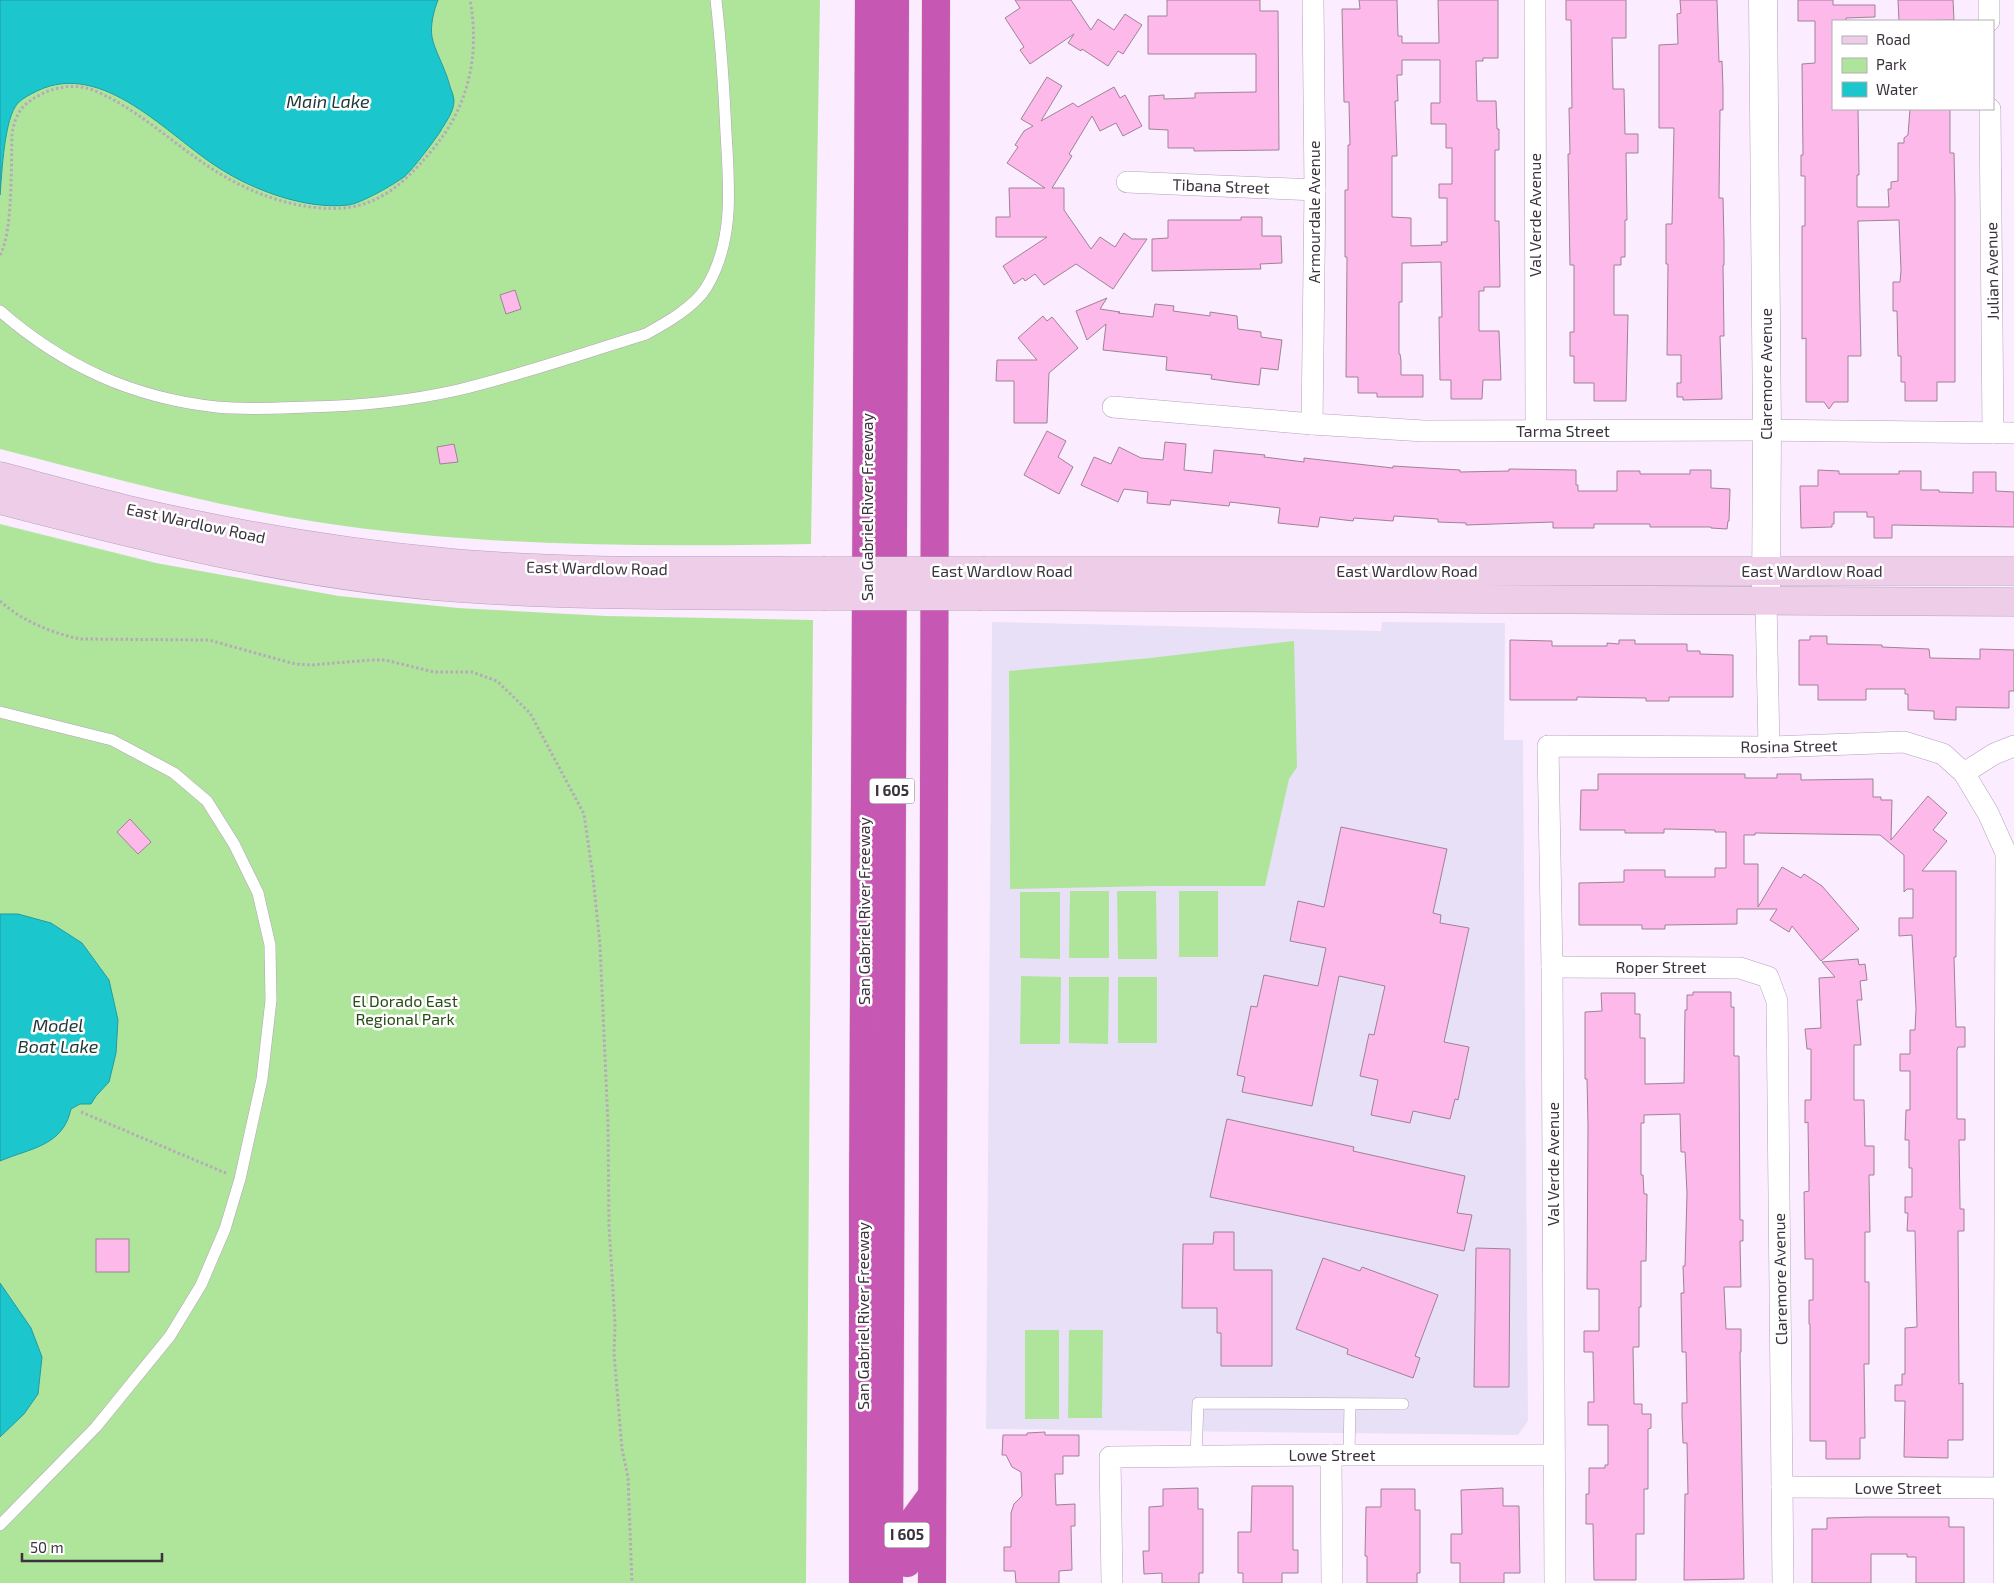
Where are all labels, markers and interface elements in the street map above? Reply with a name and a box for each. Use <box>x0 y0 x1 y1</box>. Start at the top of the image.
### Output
legend <box>1832 20 1994 110</box>
text: Road <box>1876 30 1911 48</box>
text: Park <box>1876 55 1907 73</box>
text: Water <box>1876 80 1918 98</box>
water label: Main Lake <box>286 90 370 112</box>
street label: Armourdale Avenue <box>1304 141 1323 283</box>
street label: Val Verde Avenue <box>1525 153 1544 277</box>
street label: Tibana Street <box>1172 174 1270 197</box>
street label: Julian Avenue <box>1981 222 2002 320</box>
street label: Claremore Avenue <box>1756 308 1775 440</box>
street label: San Gabriel River Freeway <box>857 412 876 601</box>
street label: Tarma Street <box>1516 421 1610 440</box>
street label: East Wardlow Road <box>125 498 267 547</box>
street label: East Wardlow Road <box>526 557 668 578</box>
street label: East Wardlow Road <box>931 561 1073 580</box>
street label: East Wardlow Road <box>1336 561 1478 580</box>
street label: East Wardlow Road <box>1741 561 1883 580</box>
street label: Rosina Street <box>1740 735 1838 756</box>
road number: I 605 <box>870 778 914 804</box>
street label: San Gabriel River Freeway <box>854 816 873 1005</box>
street label: Roper Street <box>1616 957 1706 976</box>
park label: El Dorado East Regional Park <box>352 991 458 1028</box>
water label: Model Boat Lake <box>18 1014 99 1057</box>
street label: Val Verde Avenue <box>1543 1102 1562 1226</box>
street label: Claremore Avenue <box>1769 1213 1790 1345</box>
street label: San Gabriel River Freeway <box>853 1221 872 1410</box>
street label: Lowe Street <box>1289 1445 1376 1464</box>
street label: Lowe Street <box>1855 1478 1942 1497</box>
road number: I 605 <box>884 1522 930 1548</box>
scale bar <box>22 1530 162 1562</box>
text: 50 m <box>30 1538 64 1556</box>

